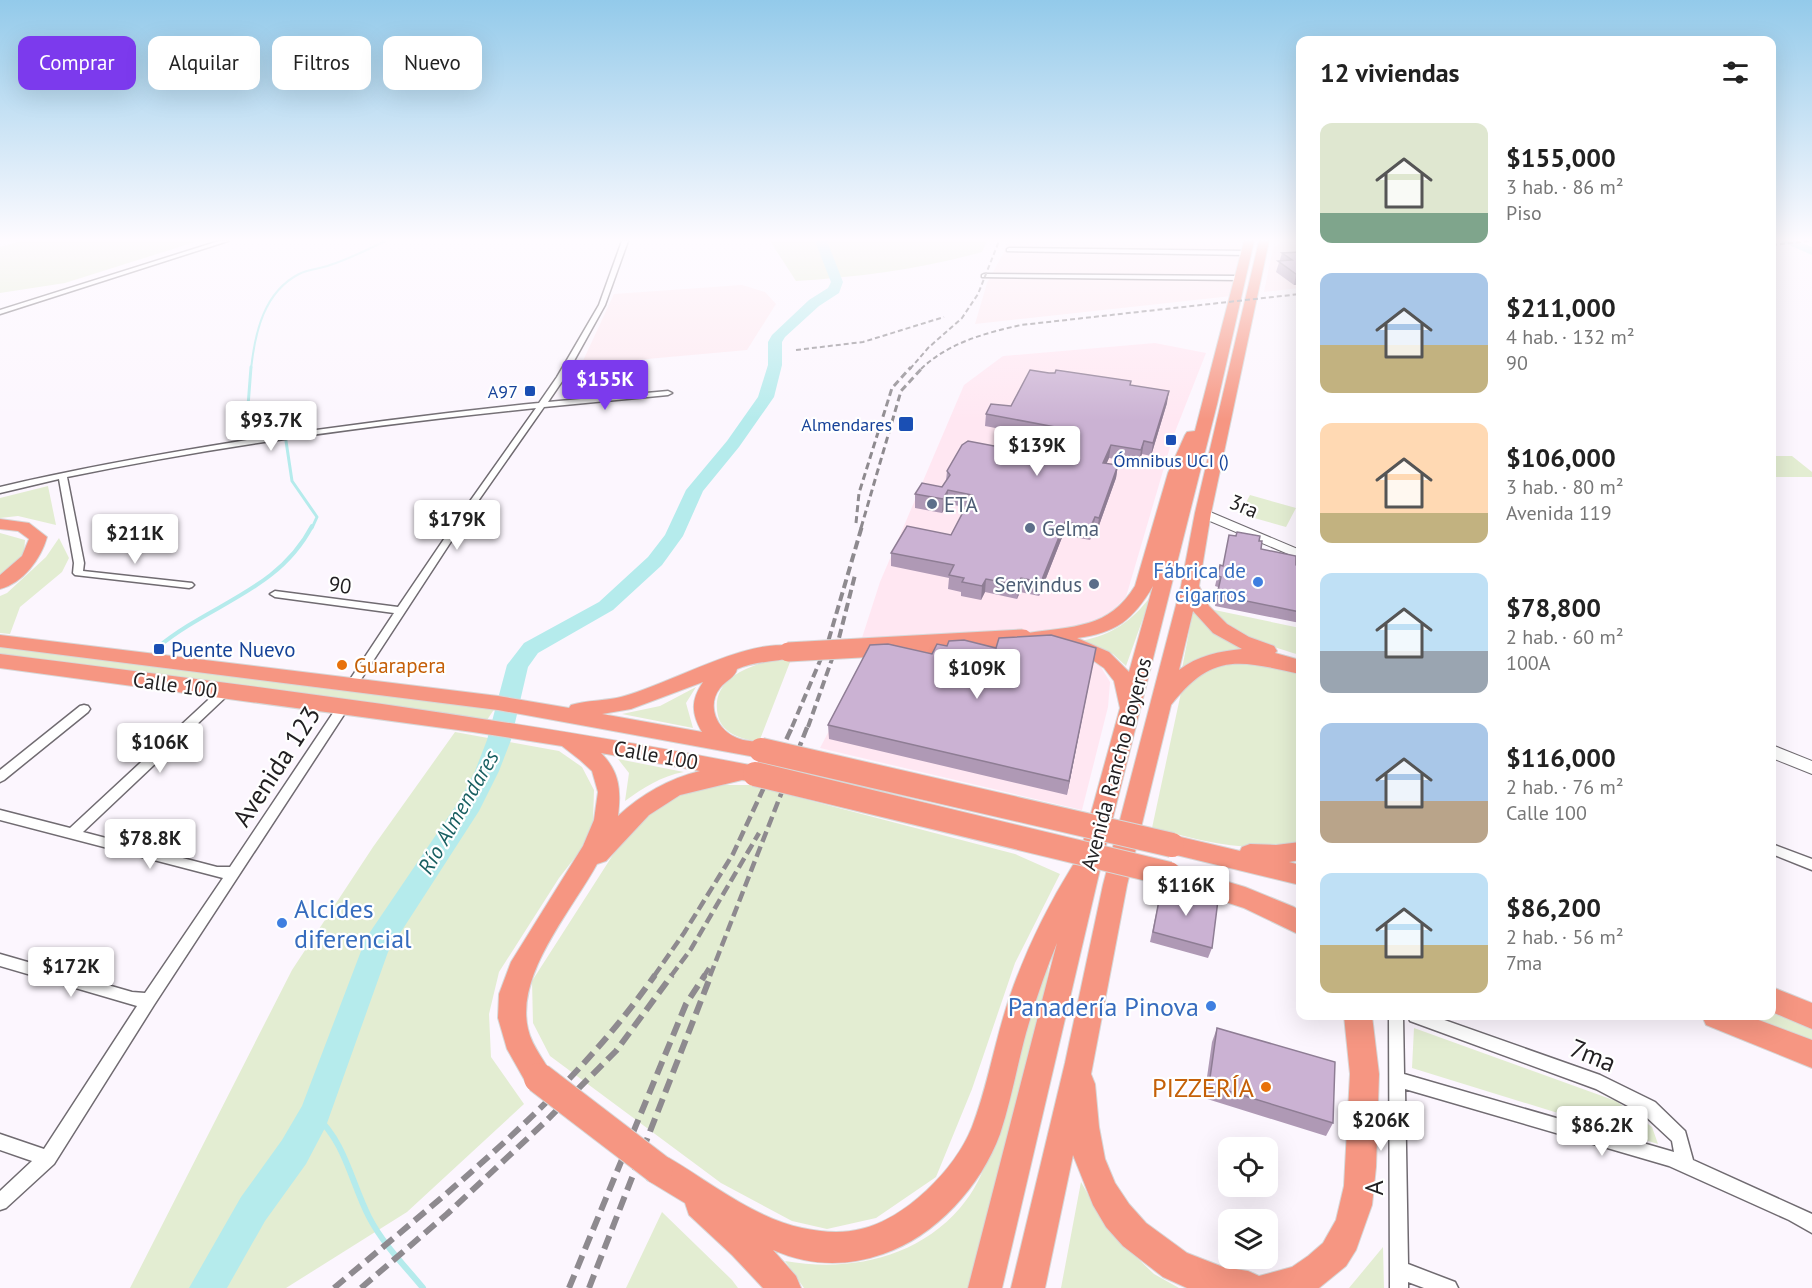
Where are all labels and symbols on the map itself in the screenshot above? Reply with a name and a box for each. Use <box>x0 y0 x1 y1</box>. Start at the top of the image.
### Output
pin: $155K <box>563 360 647 411</box>
place label: A97 <box>488 380 518 403</box>
marker: A97 <box>523 384 537 398</box>
pin: $93.7K <box>222 401 320 452</box>
place label: Almendares <box>801 413 892 436</box>
marker: Almendares <box>897 415 915 433</box>
pin: $139K <box>995 426 1079 477</box>
marker: Ómnibus UCI () <box>1164 433 1178 447</box>
place label: Ómnibus UCI () <box>1113 449 1229 472</box>
street label: 3ra <box>1225 488 1263 524</box>
place label: ETA <box>944 491 979 518</box>
marker: ETA <box>925 497 939 511</box>
pin: $179K <box>415 500 499 551</box>
pin: $211K <box>93 514 177 565</box>
place label: Gelma <box>1042 515 1099 542</box>
marker: Gelma <box>1023 521 1037 535</box>
place label: Fábrica de cigarros <box>1153 557 1246 608</box>
street label: 90 <box>327 570 353 600</box>
place label: Servindus <box>994 571 1082 598</box>
marker: Fábrica de cigarros <box>1251 575 1265 589</box>
marker: Servindus <box>1087 577 1101 591</box>
place label: Puente Nuevo <box>171 636 295 663</box>
marker: Puente Nuevo <box>152 642 166 656</box>
pin: $109K <box>935 649 1019 700</box>
place label: Guarapera <box>354 652 446 679</box>
street label: Avenida Rancho Boyeros <box>1075 655 1157 873</box>
marker: Guarapera <box>335 658 349 672</box>
street label: Calle 100 <box>131 666 219 704</box>
street label: Avenida 123 <box>225 699 327 833</box>
pin: $106K <box>118 723 202 774</box>
street label: Calle 100 <box>612 734 700 776</box>
water label: Río Almendares <box>411 745 505 879</box>
pin: $78.8K <box>101 819 199 870</box>
pin: $116K <box>1144 866 1228 917</box>
place label: Alcides diferencial <box>294 892 412 955</box>
marker: Alcides diferencial <box>275 916 289 930</box>
pin: $172K <box>29 947 113 998</box>
place label: Panadería Pinova <box>1008 990 1199 1023</box>
marker: Panadería Pinova <box>1204 999 1218 1013</box>
street label: 7ma <box>1565 1031 1621 1079</box>
place label: PIZZERÍA <box>1152 1071 1254 1104</box>
marker: PIZZERÍA <box>1259 1080 1273 1094</box>
pin: $206K <box>1339 1101 1423 1152</box>
pin: $86.2K <box>1553 1106 1651 1157</box>
street label: A <box>1357 1180 1390 1196</box>

